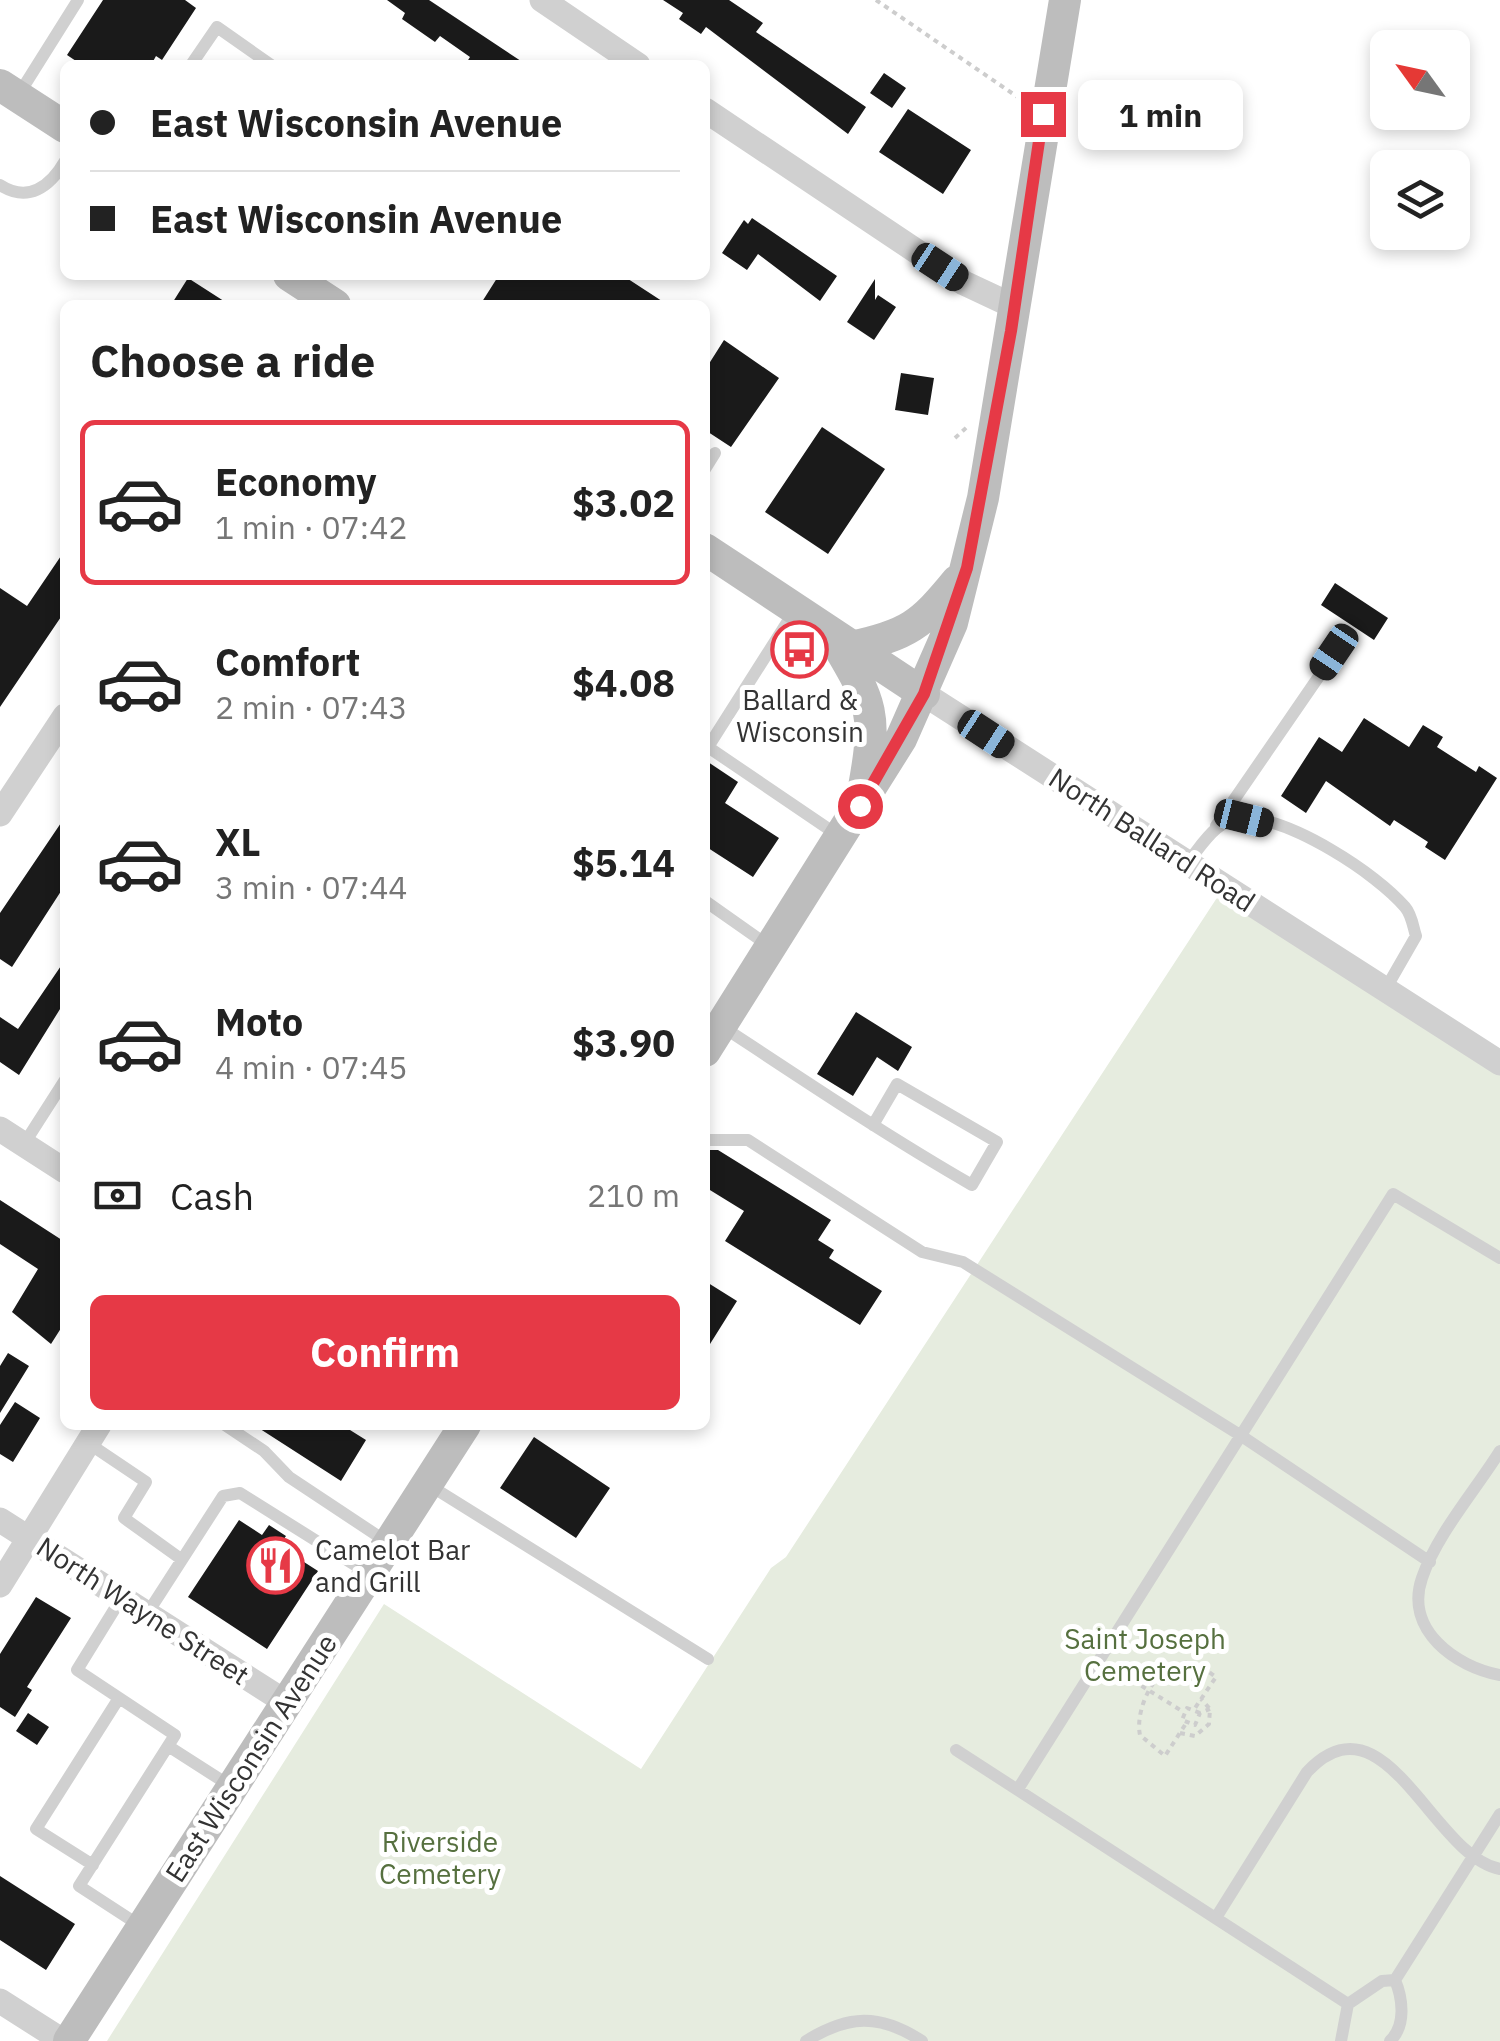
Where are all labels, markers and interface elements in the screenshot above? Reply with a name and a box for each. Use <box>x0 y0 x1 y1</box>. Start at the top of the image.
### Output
north arrow <box>1370 30 1470 130</box>
map controls <box>1370 30 1470 250</box>
callout: 1 min <box>1078 79 1243 149</box>
route end <box>1021 92 1066 137</box>
text: 1 min <box>1119 94 1202 136</box>
text: East Wisconsin Avenue <box>150 98 562 147</box>
button: layers <box>1370 150 1470 250</box>
text: East Wisconsin Avenue <box>150 194 562 243</box>
car <box>907 238 973 296</box>
text: Choose a ride <box>90 331 375 389</box>
text: Economy <box>215 457 377 506</box>
icon: car <box>95 458 185 548</box>
text: $3.02 <box>572 478 675 527</box>
text: 1 min · 07:42 <box>215 506 408 548</box>
bus stop icon: Ballard & Wisconsin <box>770 619 830 679</box>
car <box>1305 619 1363 685</box>
text: Comfort <box>215 637 360 686</box>
icon: car <box>95 638 185 728</box>
text: $4.08 <box>572 658 675 707</box>
place label: Ballard & Wisconsin <box>736 681 864 750</box>
text: 2 min · 07:43 <box>215 686 408 728</box>
car <box>953 705 1019 763</box>
street label: North Ballard Road <box>1042 759 1262 920</box>
route start <box>838 784 883 829</box>
car <box>1211 796 1277 840</box>
text: XL <box>215 817 261 866</box>
icon: car <box>95 818 185 908</box>
text: $5.14 <box>572 838 675 887</box>
text: 3 min · 07:44 <box>215 866 408 908</box>
text: Moto <box>215 997 303 1046</box>
icon: car <box>95 998 185 1088</box>
text: $3.90 <box>572 1018 675 1067</box>
text: 4 min · 07:45 <box>215 1046 408 1088</box>
icon: cash <box>90 1168 145 1223</box>
text: Cash <box>170 1171 254 1220</box>
text: 210 m <box>587 1174 680 1216</box>
button: Confirm <box>90 1295 680 1410</box>
street label: North Wayne Street <box>30 1528 257 1693</box>
place label: Camelot Bar and Grill <box>315 1531 470 1600</box>
restaurant icon: Camelot Bar and Grill <box>246 1536 306 1596</box>
park label: Saint Joseph Cemetery <box>1064 1620 1226 1689</box>
street label: East Wisconsin Avenue <box>156 1627 345 1889</box>
park label: Riverside Cemetery <box>379 1823 501 1892</box>

